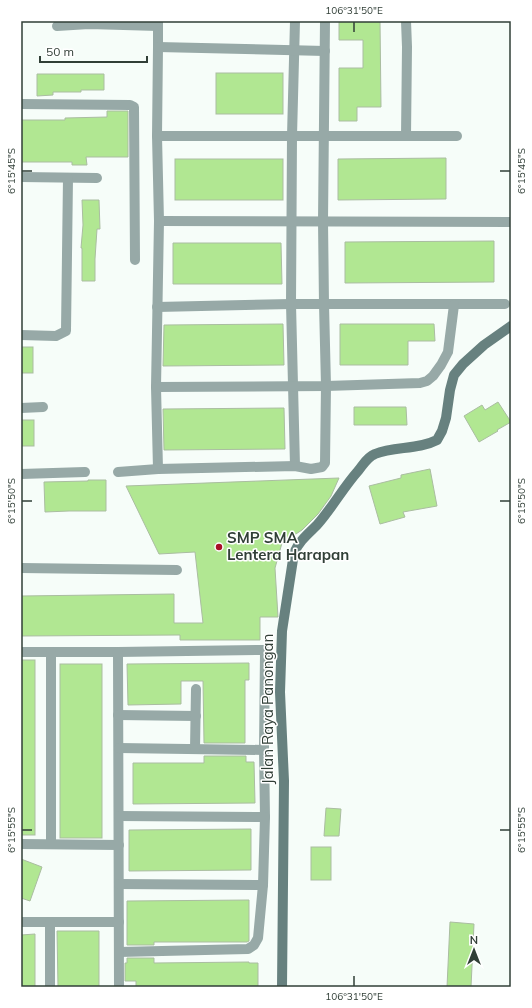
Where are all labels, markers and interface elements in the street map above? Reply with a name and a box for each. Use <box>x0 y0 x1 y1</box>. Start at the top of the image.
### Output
text: 106°31'50"E <box>325 4 383 17</box>
scale bar <box>40 38 147 64</box>
text: 50 m <box>46 44 74 59</box>
text: 6°15'45"S <box>5 148 18 194</box>
text: 6°15'45"S <box>515 148 528 194</box>
text: 6°15'50"S <box>5 478 18 524</box>
text: 6°15'50"S <box>515 478 528 524</box>
place label: SMP SMA Lentera Harapan <box>227 528 349 564</box>
marker: SMP SMA Lentera Harapan <box>214 542 224 552</box>
street label: Jalan Raya Panongan <box>258 634 277 784</box>
text: 6°15'55"S <box>5 807 18 853</box>
text: 6°15'55"S <box>515 807 528 853</box>
north arrow <box>454 930 494 970</box>
text: N <box>470 933 478 947</box>
text: 106°31'50"E <box>325 990 383 1003</box>

